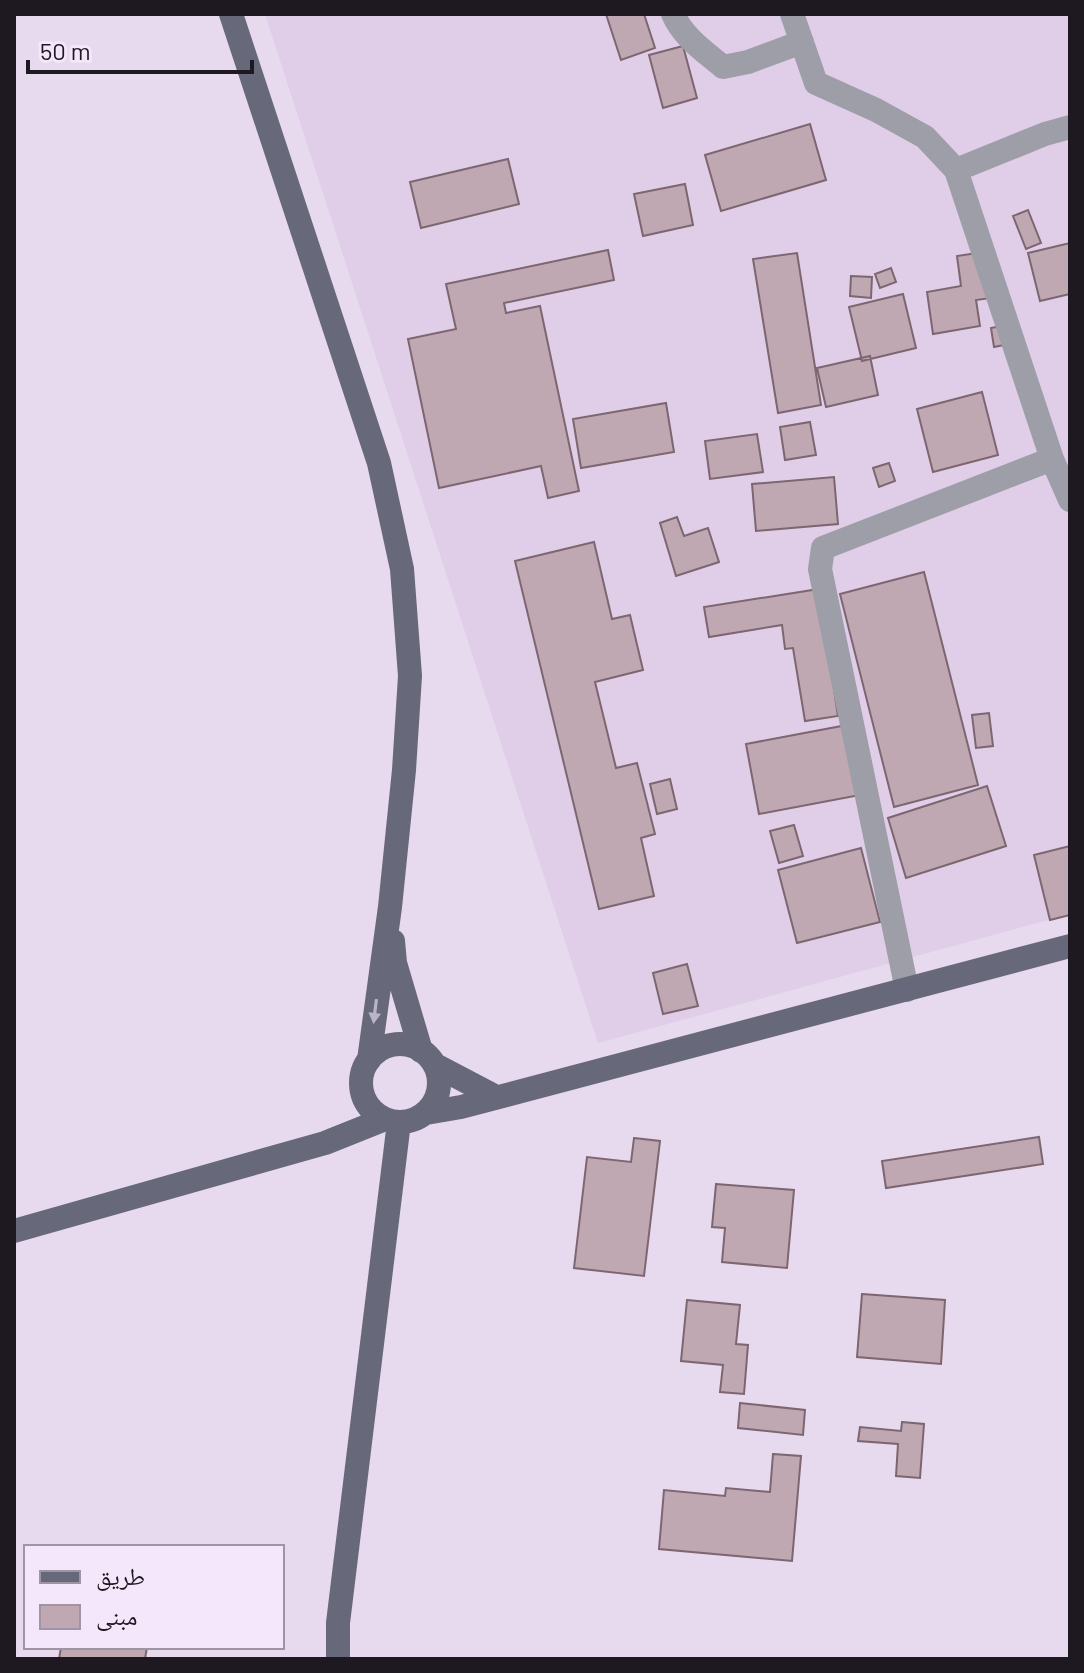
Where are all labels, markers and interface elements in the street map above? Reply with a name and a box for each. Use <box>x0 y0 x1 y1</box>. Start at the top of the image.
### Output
scale bar <box>28 24 252 74</box>
text: 50 m <box>40 36 91 65</box>
one-way arrow <box>369 999 382 1024</box>
legend <box>24 1545 284 1649</box>
text: طريق <box>96 1561 145 1591</box>
text: مبنى <box>96 1601 137 1631</box>

